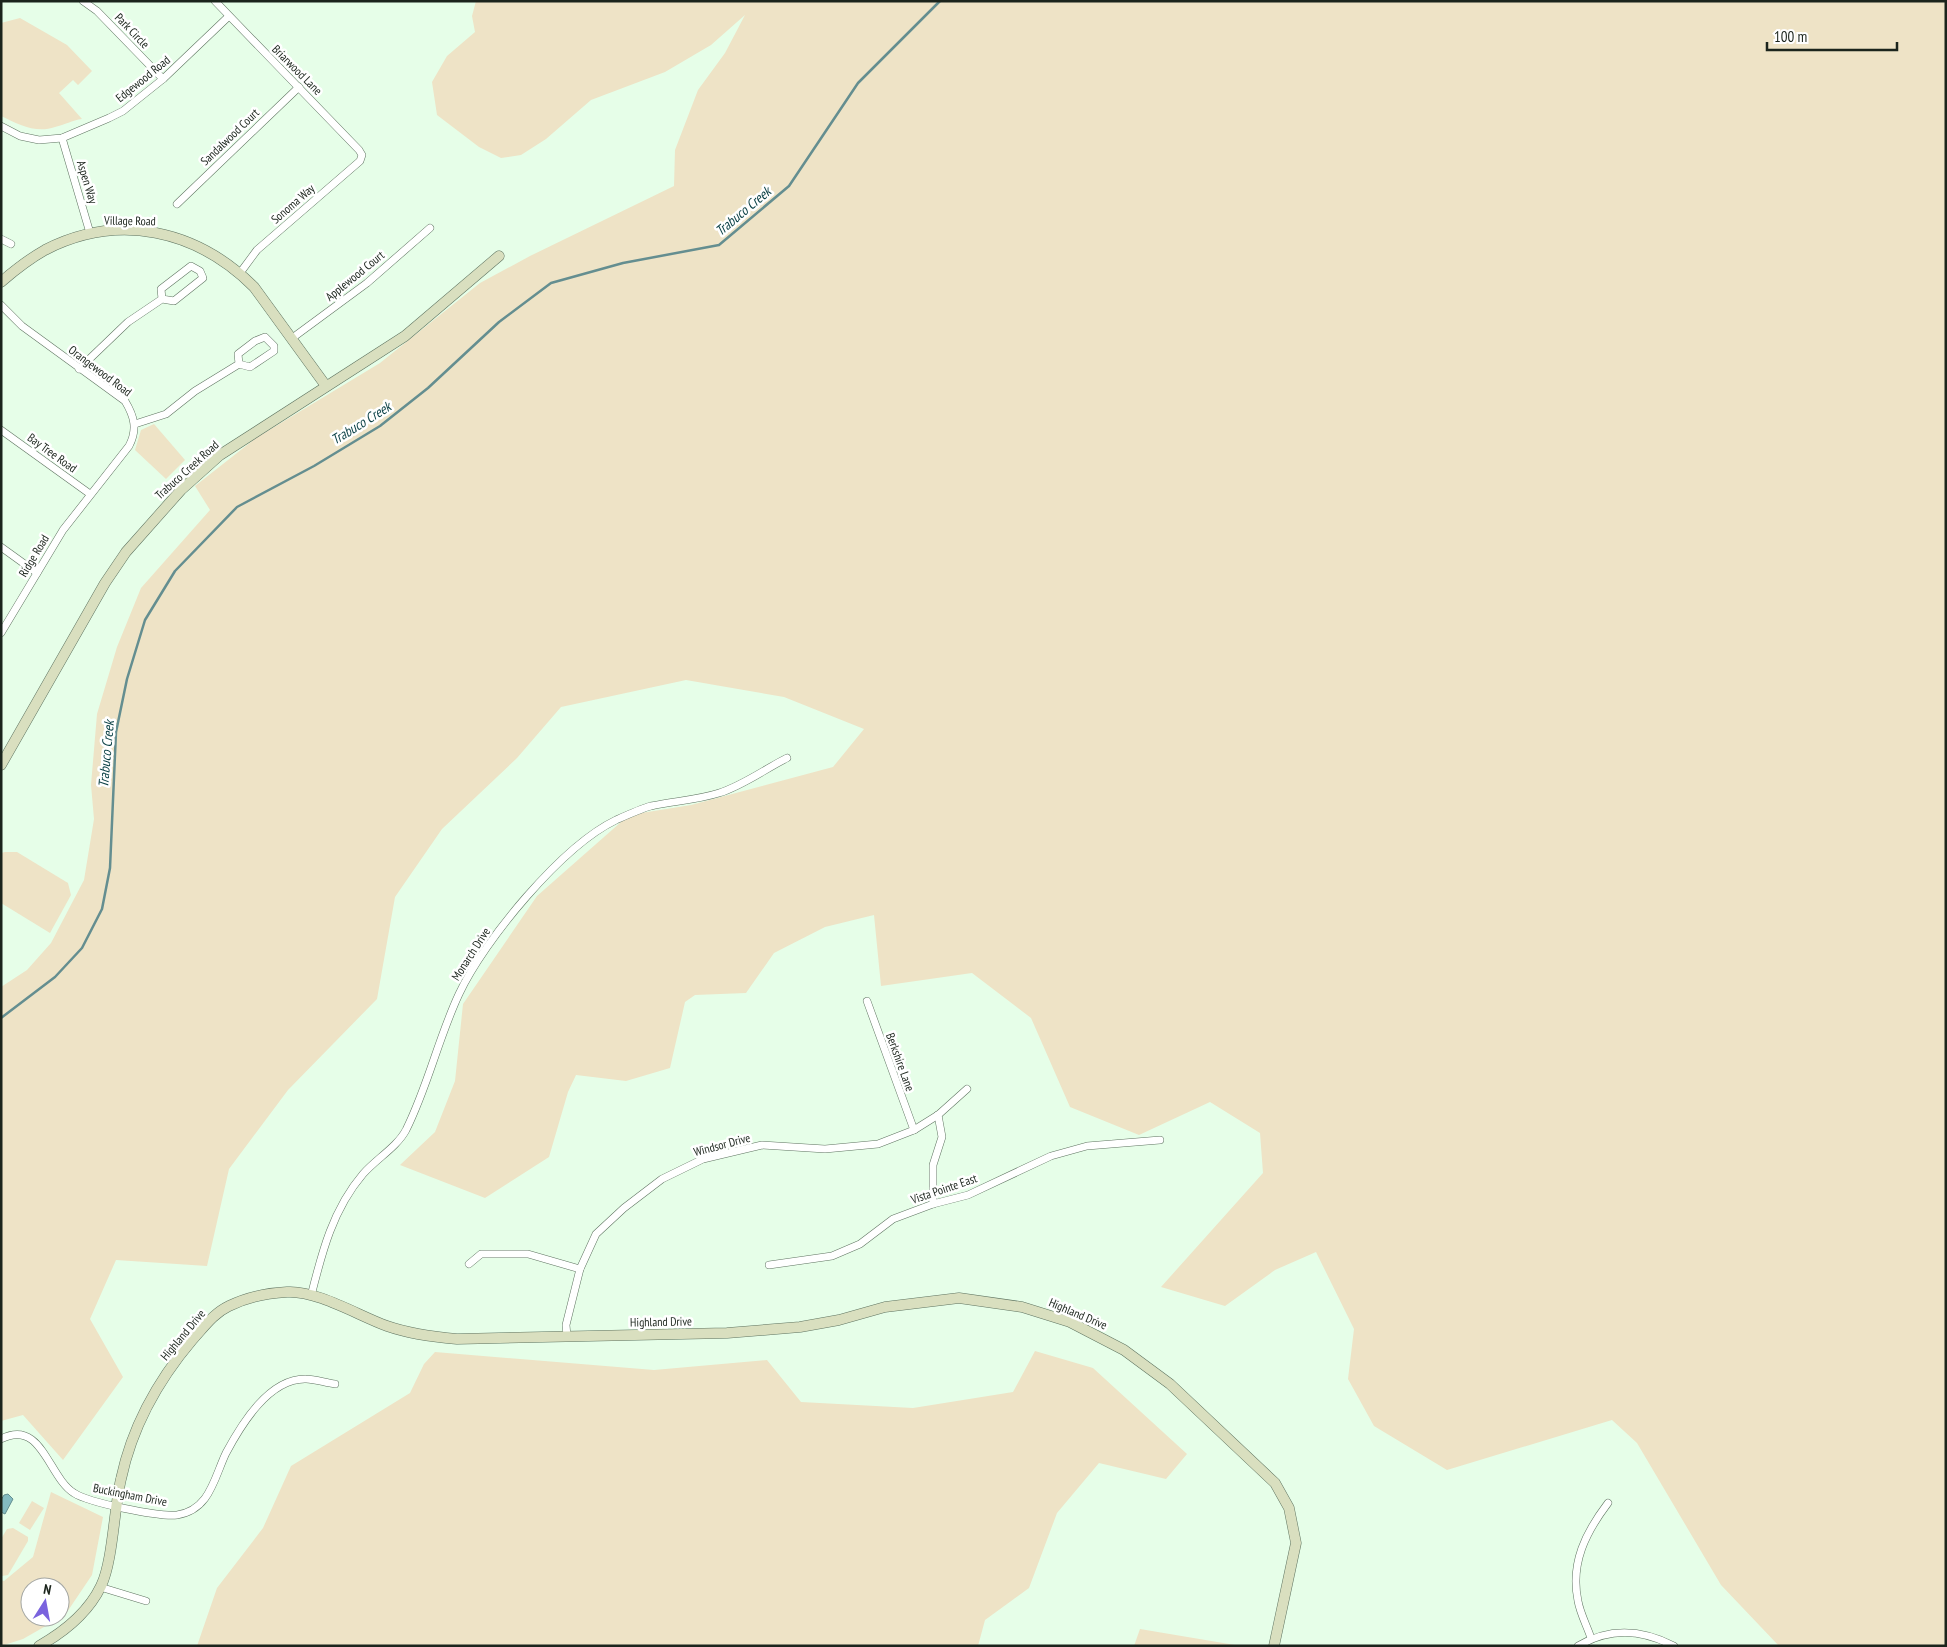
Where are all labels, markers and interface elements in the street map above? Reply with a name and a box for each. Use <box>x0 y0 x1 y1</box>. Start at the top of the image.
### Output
street label: Park Circle <box>112 10 153 52</box>
scale bar <box>1767 20 1897 52</box>
text: 100 m <box>1774 27 1807 46</box>
street label: Briarwood Lane <box>269 42 326 98</box>
street label: Edgewood Road <box>112 52 173 105</box>
street label: Sandalwood Court <box>197 105 263 168</box>
street label: Aspen Way <box>74 158 101 206</box>
street label: Sonoma Way <box>268 180 318 227</box>
water label: Trabuco Creek <box>711 181 776 240</box>
street label: Village Road <box>103 213 156 228</box>
street label: Applewood Court <box>322 247 388 304</box>
street label: Orangewood Road <box>66 342 135 399</box>
water label: Trabuco Creek <box>328 397 396 448</box>
street label: Bay Tree Road <box>25 430 80 476</box>
street label: Trabuco Creek Road <box>152 437 222 502</box>
street label: Ridge Road <box>15 532 52 580</box>
water label: Trabuco Creek <box>94 718 118 788</box>
street label: Monarch Drive <box>448 924 493 983</box>
street label: Berkshire Lane <box>883 1031 918 1093</box>
street label: Windsor Drive <box>692 1130 752 1159</box>
street label: Vista Pointe East <box>908 1170 980 1207</box>
street label: Highland Drive <box>1047 1295 1110 1333</box>
street label: Highland Drive <box>157 1306 208 1363</box>
street label: Highland Drive <box>630 1313 692 1330</box>
street label: Buckingham Drive <box>92 1480 168 1509</box>
north arrow <box>20 1577 70 1627</box>
text: N <box>42 1580 53 1599</box>

